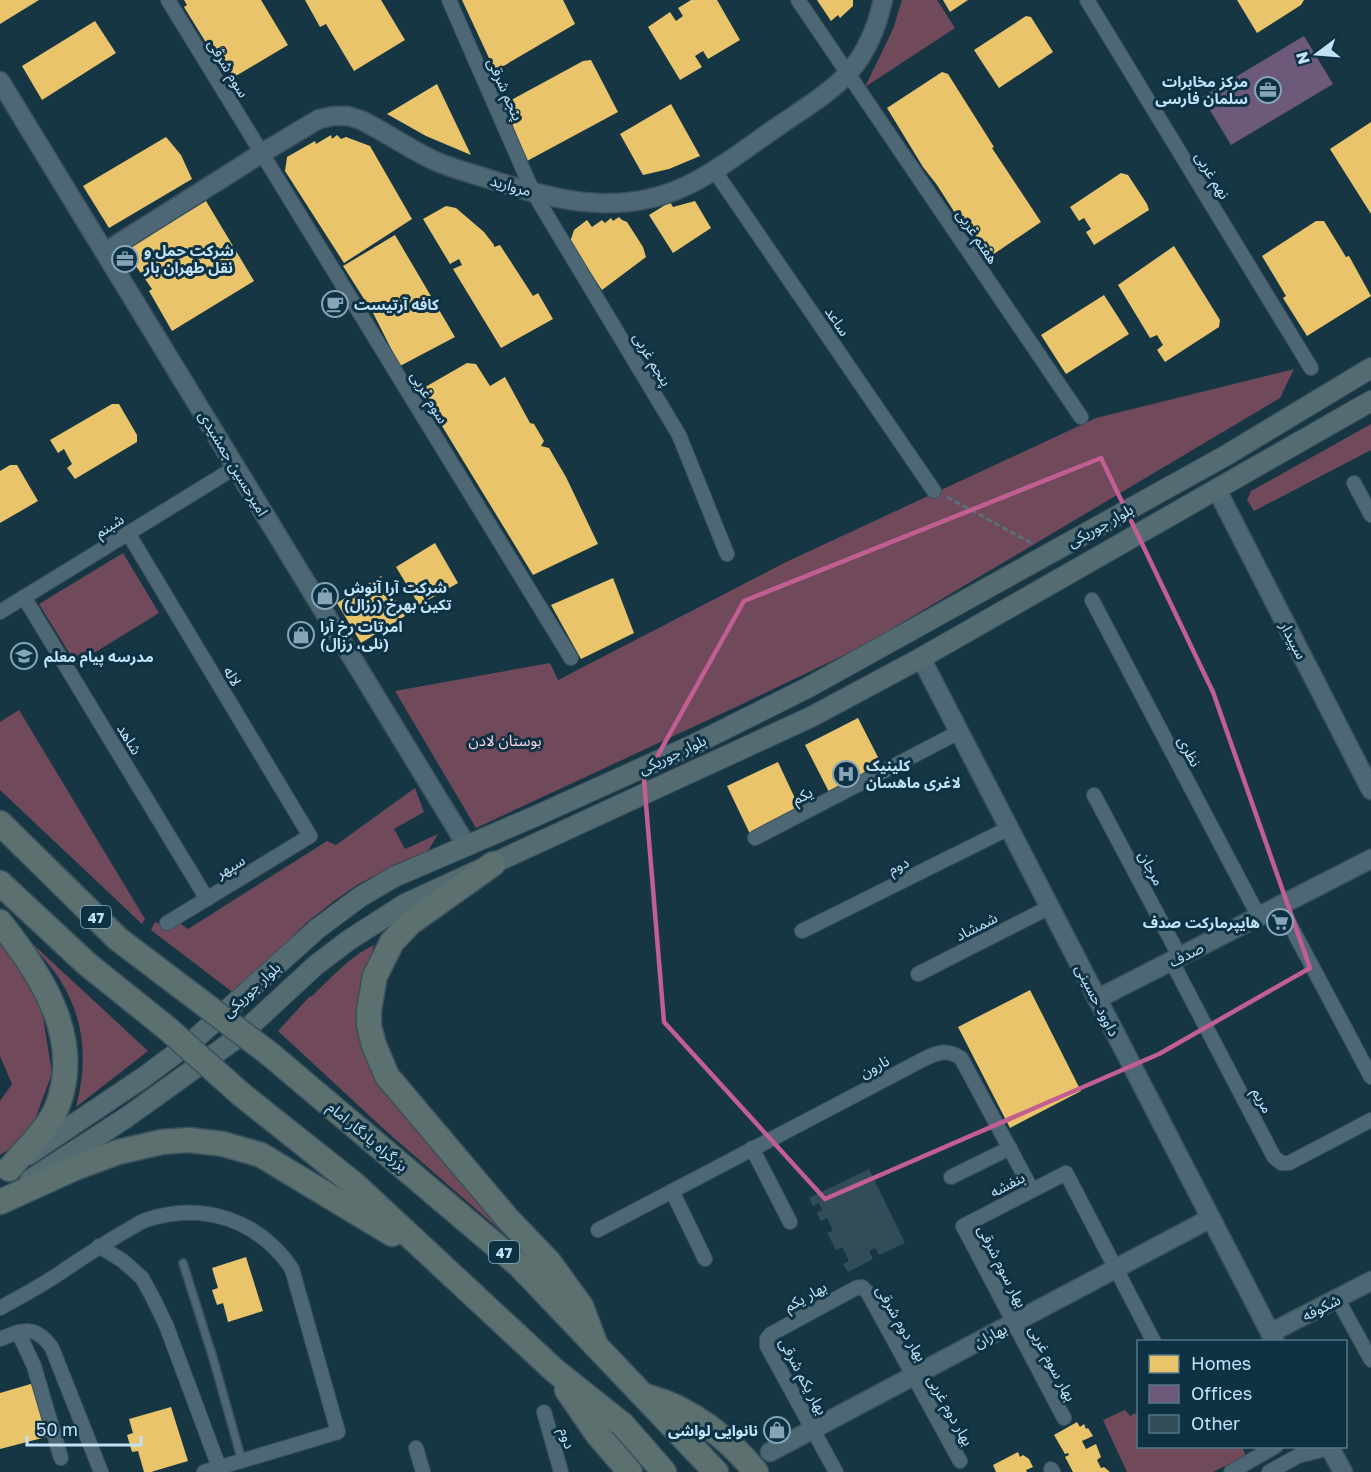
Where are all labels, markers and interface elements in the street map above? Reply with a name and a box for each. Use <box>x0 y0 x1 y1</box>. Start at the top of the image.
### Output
north arrow <box>1287 24 1347 84</box>
street label: سوم شرقی <box>202 36 254 102</box>
text: N <box>1291 50 1314 67</box>
street label: پنجم شرقی <box>482 55 528 124</box>
place label: مرکز مخابرات سلمان فارسی <box>1155 72 1248 108</box>
office icon: مرکز مخابرات سلمان فارسی <box>1253 75 1283 105</box>
street label: نهم غربی <box>1189 148 1234 203</box>
street label: مروارید <box>488 171 533 200</box>
street label: هفتم غربی <box>951 205 1003 268</box>
place label: شرکت حمل و نقل طهران بار <box>143 241 234 277</box>
office icon: شرکت حمل و نقل طهران بار <box>110 244 140 274</box>
cafe icon: کافه آرتیست <box>320 289 350 319</box>
place label: کافه آرتیست <box>354 295 439 314</box>
street label: ساعد <box>822 303 854 339</box>
street label: پنجم غربی <box>627 329 676 391</box>
street label: سوم غربی <box>405 368 453 428</box>
street label: امیرحسین جمشیدی <box>195 407 272 519</box>
street label: بلوار جوریکی <box>1064 500 1137 551</box>
street label: شبنم <box>91 509 128 543</box>
place label: شرکت آرا آنوش تکین بهرخ (رزال) <box>344 578 452 616</box>
shop icon: شرکت آرا آنوش تکین بهرخ (رزال) <box>310 581 340 611</box>
place label: امرتات رخ آرا (نلی، رزال) <box>320 617 403 653</box>
street label: سپیدار <box>1275 617 1311 663</box>
shop icon: امرتات رخ آرا (نلی، رزال) <box>286 620 316 650</box>
school or university icon: مدرسه پیام معلم <box>9 641 39 671</box>
place label: مدرسه پیام معلم <box>44 647 154 668</box>
street label: لاله <box>220 663 246 689</box>
street label: شاهد <box>114 720 146 758</box>
park label: بوستان لادن <box>468 731 542 750</box>
street label: بلوار جوریکی <box>635 731 709 778</box>
street label: نظری <box>1174 733 1205 770</box>
place label: کلینیک لاغری ماهسان <box>866 756 961 792</box>
hospital icon: کلینیک لاغری ماهسان <box>831 759 861 789</box>
street label: یکم <box>789 782 817 810</box>
street label: مرجان <box>1135 848 1169 889</box>
street label: سپهر <box>211 850 249 884</box>
street label: دوم <box>885 852 913 880</box>
road number: 47 <box>81 906 111 928</box>
supermarket icon: هایپرمارکت صدف <box>1265 907 1295 937</box>
street label: شمشاد <box>952 908 1000 944</box>
place label: هایپرمارکت صدف <box>1143 913 1260 933</box>
street label: صدف <box>1166 938 1206 970</box>
street label: بلوار جوریکی <box>218 958 284 1021</box>
street label: داوود حسینی <box>1071 961 1124 1039</box>
street label: نارون <box>856 1051 892 1082</box>
street label: مریم <box>1246 1084 1277 1117</box>
street label: بزرگراه یادگار امام <box>322 1097 412 1177</box>
street label: بنفشه <box>987 1168 1027 1200</box>
street label: بهار سوم شرقی <box>972 1222 1031 1312</box>
road number: 47 <box>489 1241 519 1263</box>
street label: بهار یکم <box>781 1277 831 1318</box>
street label: بهار دوم شرقی <box>870 1282 931 1366</box>
street label: شکوفه <box>1299 1290 1344 1325</box>
street label: بهاران <box>970 1319 1010 1352</box>
street label: بهار سوم غربی <box>1023 1322 1080 1405</box>
street label: بهار یکم شرقی <box>774 1334 832 1419</box>
legend <box>1137 1340 1347 1448</box>
text: Homes <box>1191 1352 1251 1374</box>
street label: بهار دوم غربی <box>922 1371 978 1450</box>
text: Offices <box>1191 1382 1252 1404</box>
scale bar <box>27 1409 141 1447</box>
text: Other <box>1191 1412 1240 1434</box>
shop icon: نانوایی لواشی <box>762 1415 792 1445</box>
text: 50 m <box>36 1418 78 1440</box>
place label: نانوایی لواشی <box>668 1421 758 1440</box>
street label: دوم <box>554 1425 580 1451</box>

